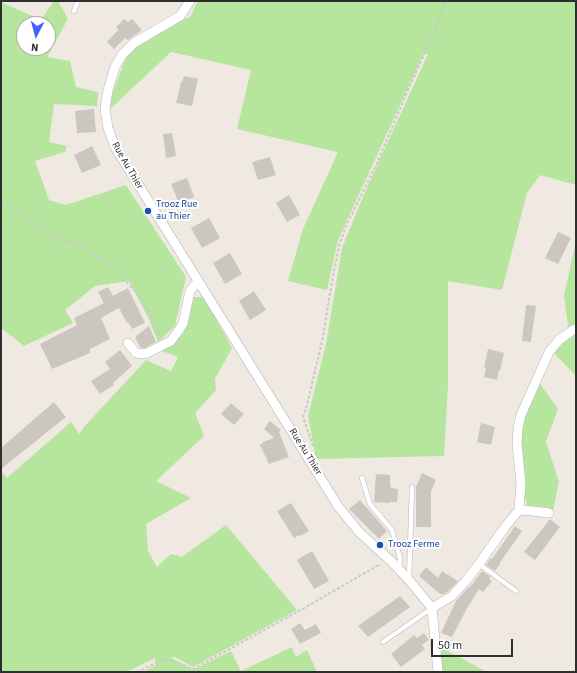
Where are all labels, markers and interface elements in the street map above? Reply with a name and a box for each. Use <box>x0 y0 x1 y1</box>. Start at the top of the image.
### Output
north arrow <box>16 16 56 56</box>
text: N <box>30 40 39 55</box>
street label: Rue Au Thier <box>109 140 145 192</box>
place label: Trooz Rue au Thier <box>156 199 197 222</box>
marker: Trooz Rue au Thier <box>143 206 153 216</box>
street label: Rue Au Thier <box>286 427 324 477</box>
place label: Trooz Ferme <box>388 539 440 551</box>
marker: Trooz Ferme <box>375 540 385 550</box>
scale bar <box>433 631 515 657</box>
text: 50 m <box>438 637 462 654</box>

